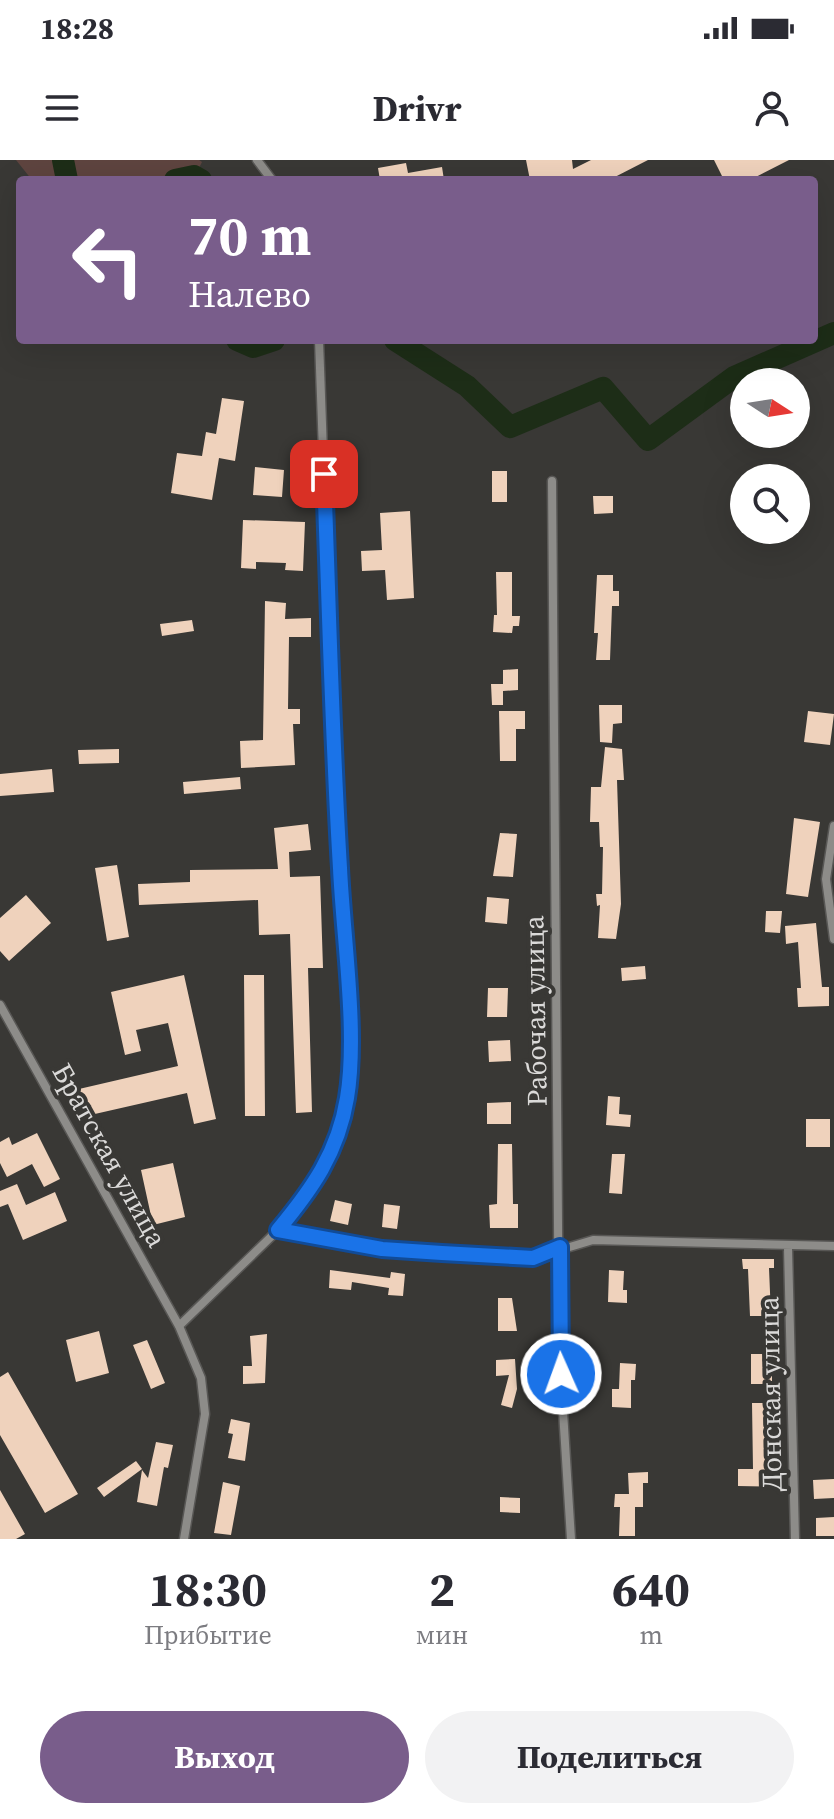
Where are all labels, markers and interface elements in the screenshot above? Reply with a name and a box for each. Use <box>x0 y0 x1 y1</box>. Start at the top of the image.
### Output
text: 18:28 <box>40 8 114 49</box>
text: Drivr <box>373 84 461 133</box>
icon: menu <box>40 86 84 130</box>
icon: person <box>750 86 794 130</box>
text: 70 m <box>188 197 311 274</box>
icon: left <box>56 208 160 312</box>
text: Налево <box>188 270 311 319</box>
north arrow <box>730 368 810 448</box>
map controls <box>730 368 810 544</box>
pin <box>290 440 358 508</box>
icon: arrive <box>302 452 346 496</box>
button: search <box>730 464 810 544</box>
street label: Рабочая улица <box>514 914 556 1107</box>
street label: Братская улица <box>44 1056 177 1255</box>
street label: Донская улица <box>749 1295 791 1492</box>
position arrow <box>519 1332 603 1416</box>
text: 18:30 <box>149 1556 267 1622</box>
text: 2 <box>429 1556 455 1622</box>
text: 640 <box>612 1556 690 1622</box>
text: Прибытие <box>144 1617 272 1653</box>
text: мин <box>416 1617 468 1653</box>
text: m <box>639 1617 663 1653</box>
button: Выход <box>40 1711 409 1803</box>
button: Поделиться <box>425 1711 794 1803</box>

